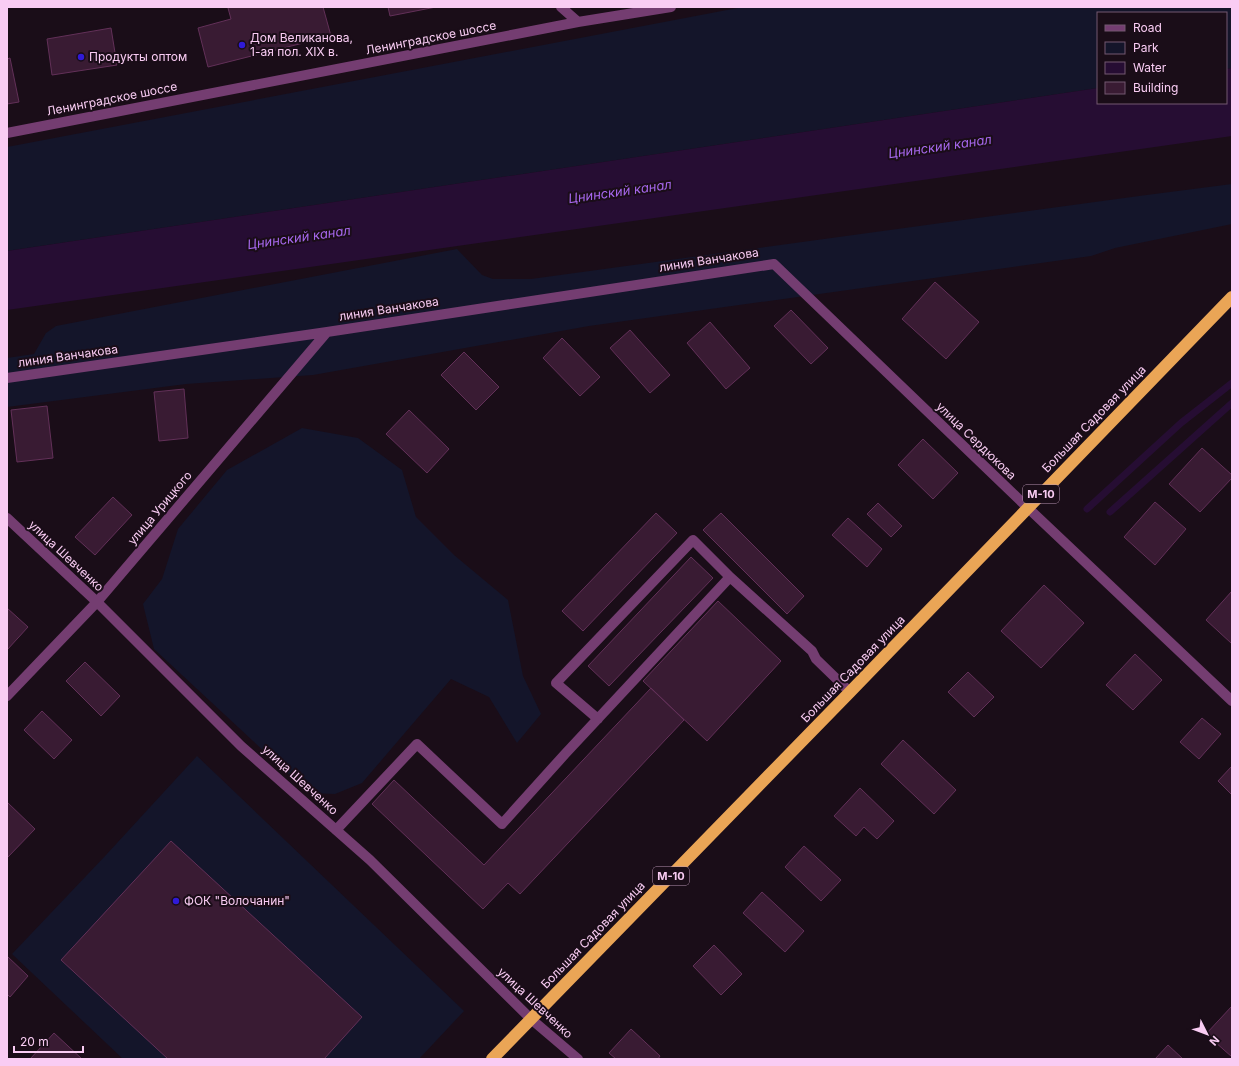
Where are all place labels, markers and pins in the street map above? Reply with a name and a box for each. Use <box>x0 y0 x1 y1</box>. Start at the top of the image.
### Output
place label: Дом Великанова, 1-ая пол. XIX в. <box>250 30 353 59</box>
marker: Дом Великанова, 1-ая пол. XIX в. <box>237 40 247 50</box>
place label: Продукты оптом <box>89 49 187 64</box>
marker: Продукты оптом <box>76 52 86 62</box>
place label: ФОК "Волочанин" <box>184 893 290 908</box>
marker: ФОК "Волочанин" <box>171 896 181 906</box>

